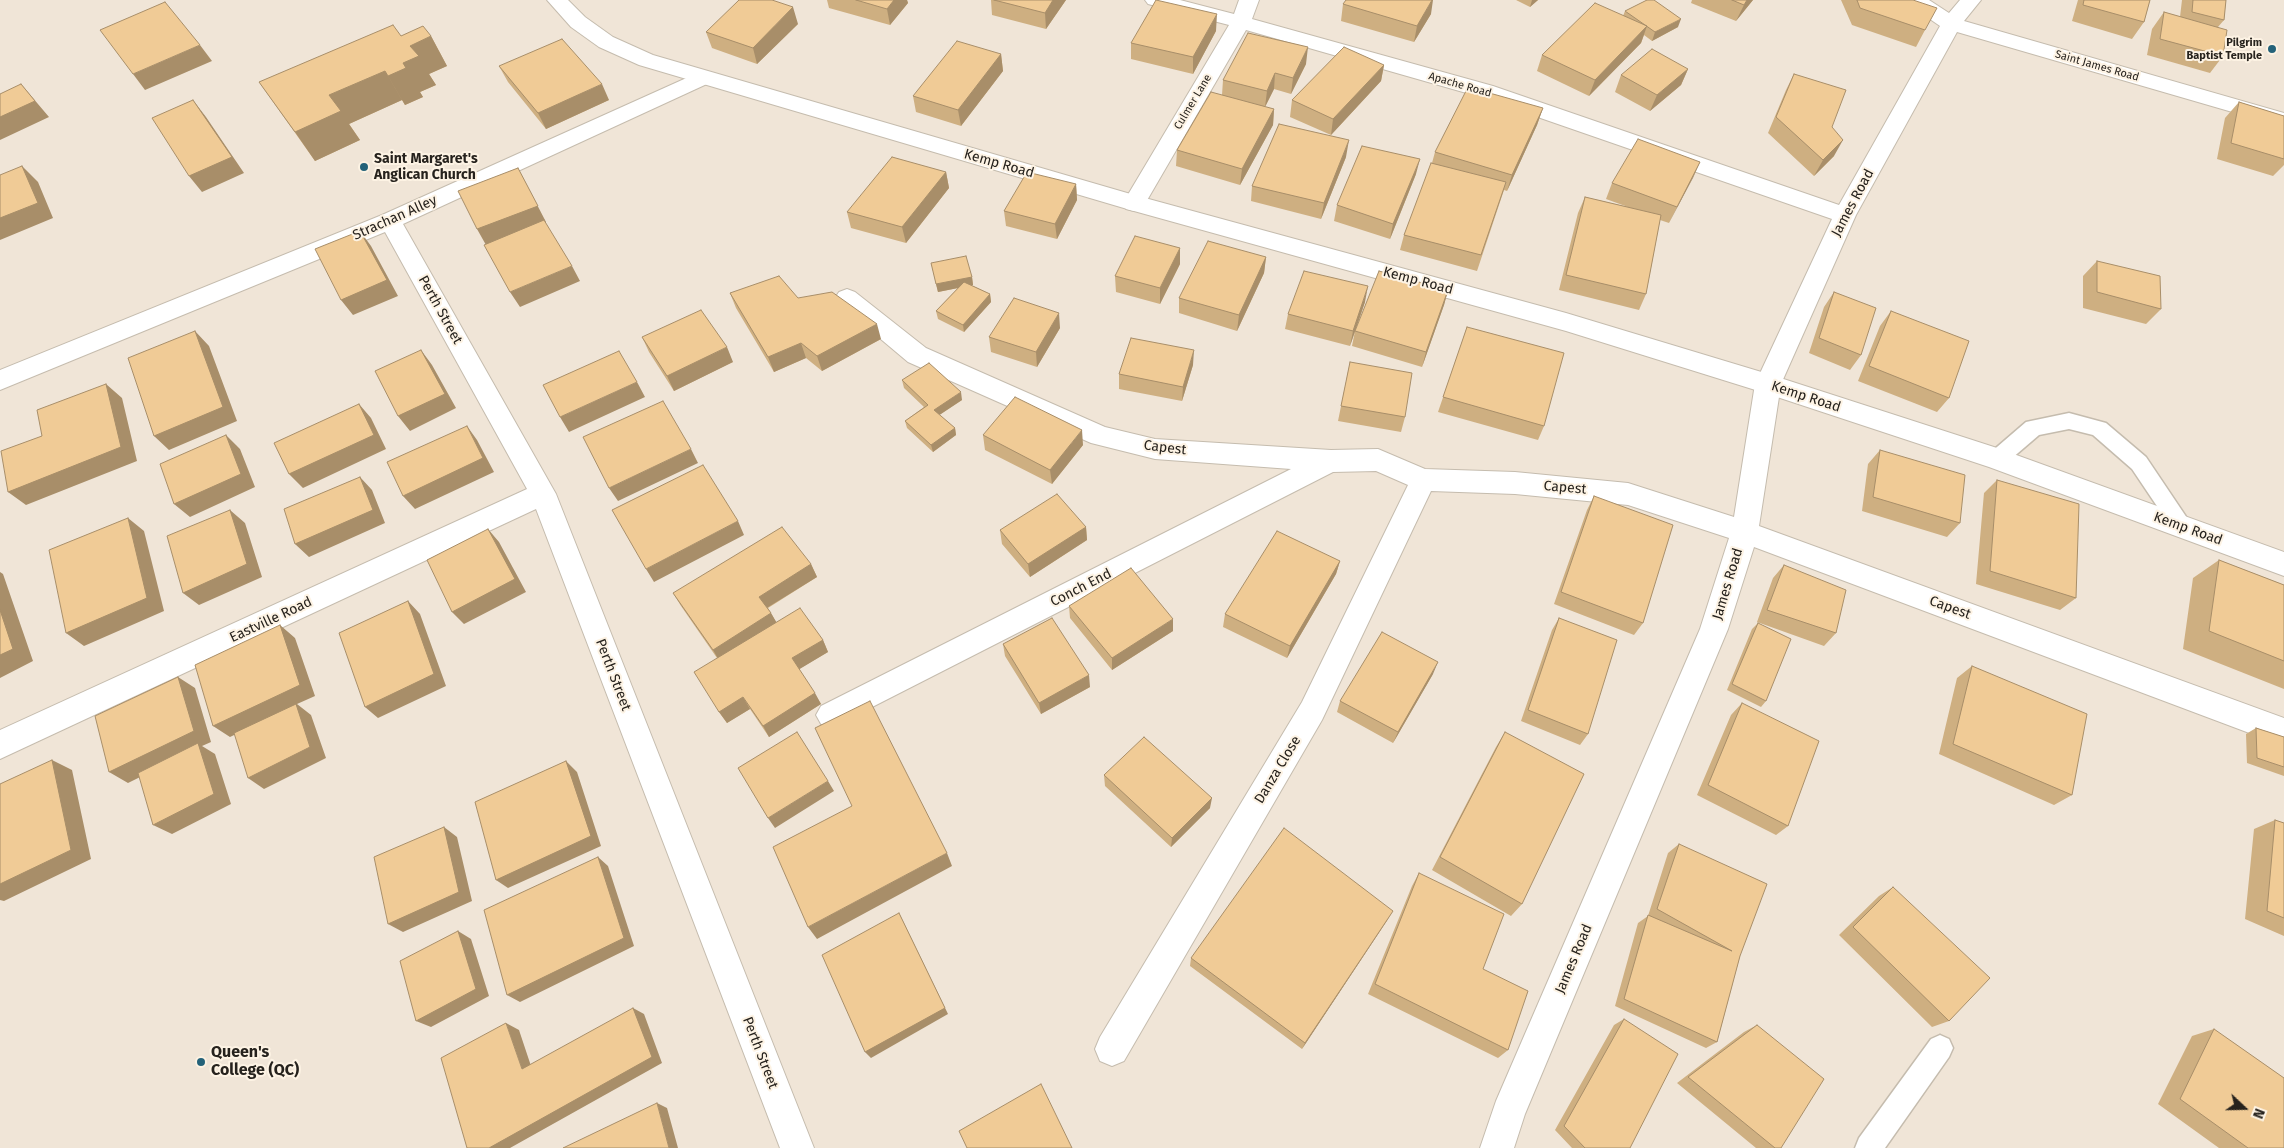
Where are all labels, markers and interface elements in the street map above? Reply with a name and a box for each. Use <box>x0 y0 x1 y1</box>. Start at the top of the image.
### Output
place label: Pilgrim Baptist Temple <box>2187 36 2262 62</box>
marker: Pilgrim Baptist Temple <box>2266 43 2278 55</box>
street label: Saint James Road <box>2054 48 2140 84</box>
street label: Apache Road <box>1427 70 1493 100</box>
street label: Culmer Lane <box>1171 72 1215 132</box>
street label: Kemp Road <box>962 146 1036 182</box>
place label: Saint Margaret's Anglican Church <box>374 151 478 184</box>
marker: Saint Margaret's Anglican Church <box>358 161 370 173</box>
street label: James Road <box>1828 166 1878 240</box>
street label: Strachan Alley <box>350 192 440 244</box>
street label: Kemp Road <box>1381 264 1455 298</box>
street label: Perth Street <box>414 273 466 347</box>
street label: Kemp Road <box>1769 378 1843 416</box>
street label: Capest <box>1143 437 1187 459</box>
street label: Capest <box>1543 478 1587 498</box>
street label: Kemp Road <box>2151 509 2225 549</box>
street label: James Road <box>1709 546 1747 622</box>
street label: Conch End <box>1048 565 1114 611</box>
street label: Capest <box>1927 593 1973 623</box>
street label: Eastville Road <box>227 594 315 646</box>
street label: Perth Street <box>592 637 634 713</box>
street label: Danza Close <box>1251 733 1305 807</box>
street label: James Road <box>1552 922 1596 996</box>
street label: Perth Street <box>739 1015 781 1091</box>
place label: Queen's College (QC) <box>211 1043 299 1081</box>
marker: Queen's College (QC) <box>195 1056 207 1068</box>
north arrow <box>2219 1083 2269 1133</box>
text: N <box>2249 1106 2268 1121</box>

